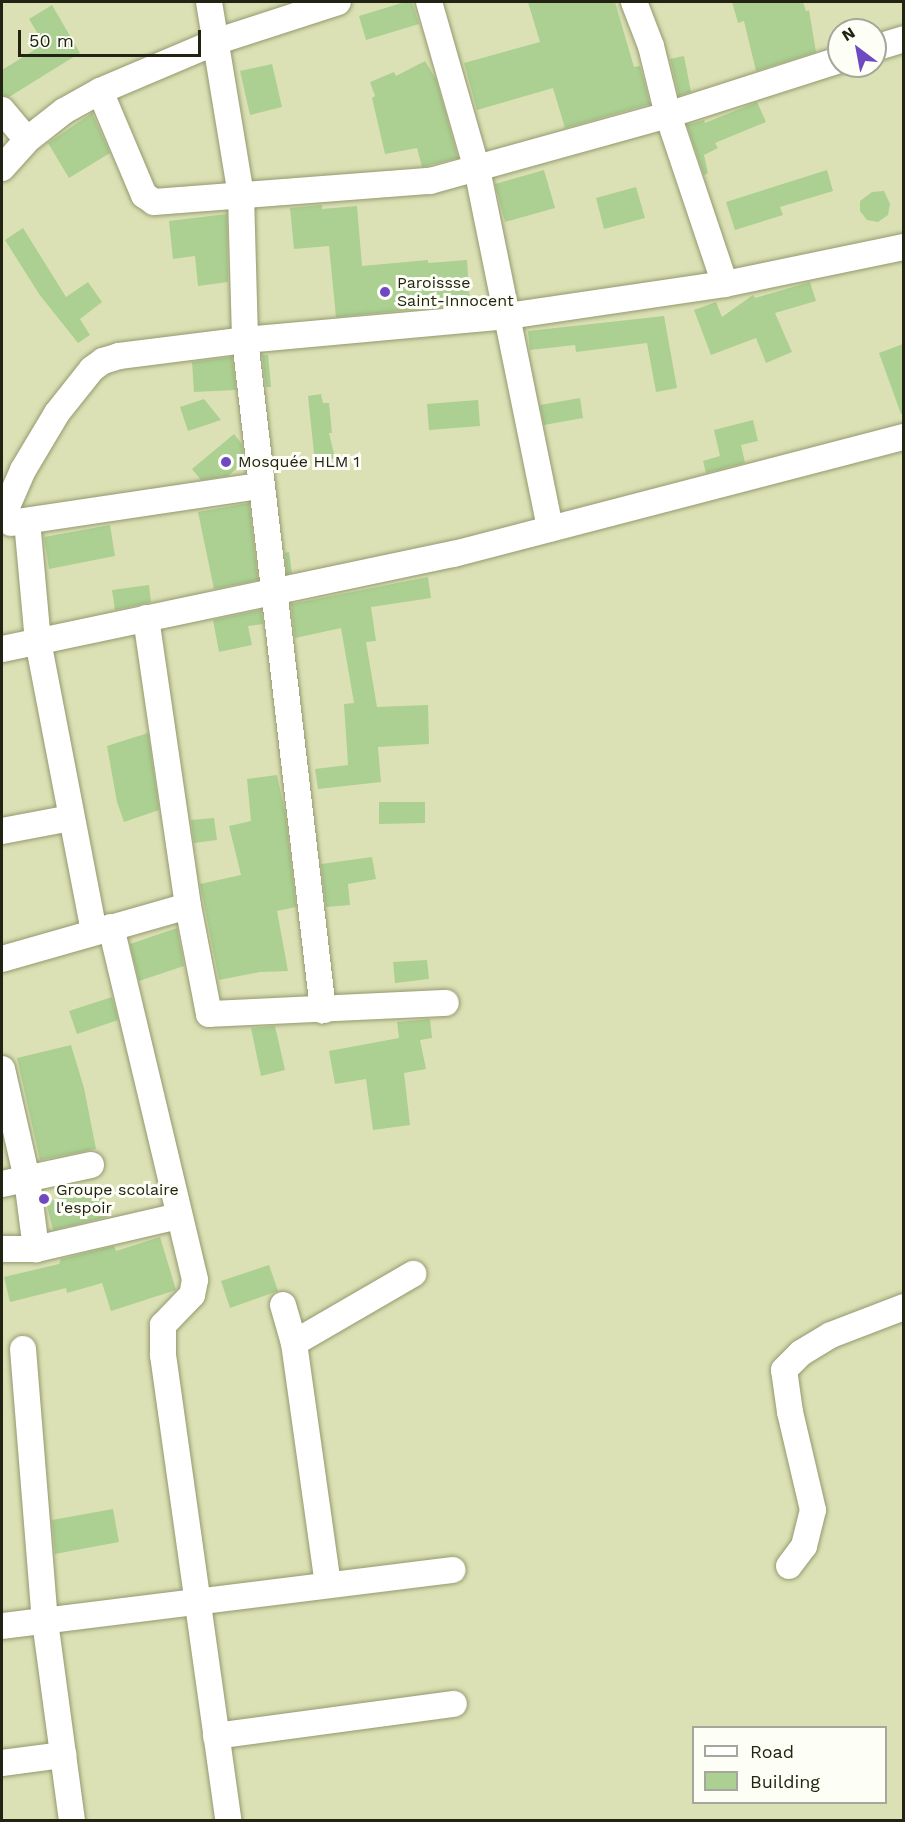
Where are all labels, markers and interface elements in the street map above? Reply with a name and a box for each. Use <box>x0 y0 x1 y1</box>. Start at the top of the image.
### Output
scale bar <box>21 18 204 56</box>
north arrow <box>827 18 887 78</box>
text: N <box>838 23 858 45</box>
text: 50 m <box>29 30 74 51</box>
place label: Paroissse Saint-Innocent <box>397 273 514 311</box>
marker: Paroissse Saint-Innocent <box>378 285 392 299</box>
place label: Mosquée HLM 1 <box>238 452 360 472</box>
marker: Mosquée HLM 1 <box>219 455 233 469</box>
place label: Groupe scolaire l'espoir <box>56 1180 179 1218</box>
marker: Groupe scolaire l'espoir <box>37 1192 51 1206</box>
legend <box>692 1726 887 1804</box>
text: Road <box>750 1741 794 1762</box>
text: Building <box>750 1771 820 1792</box>

